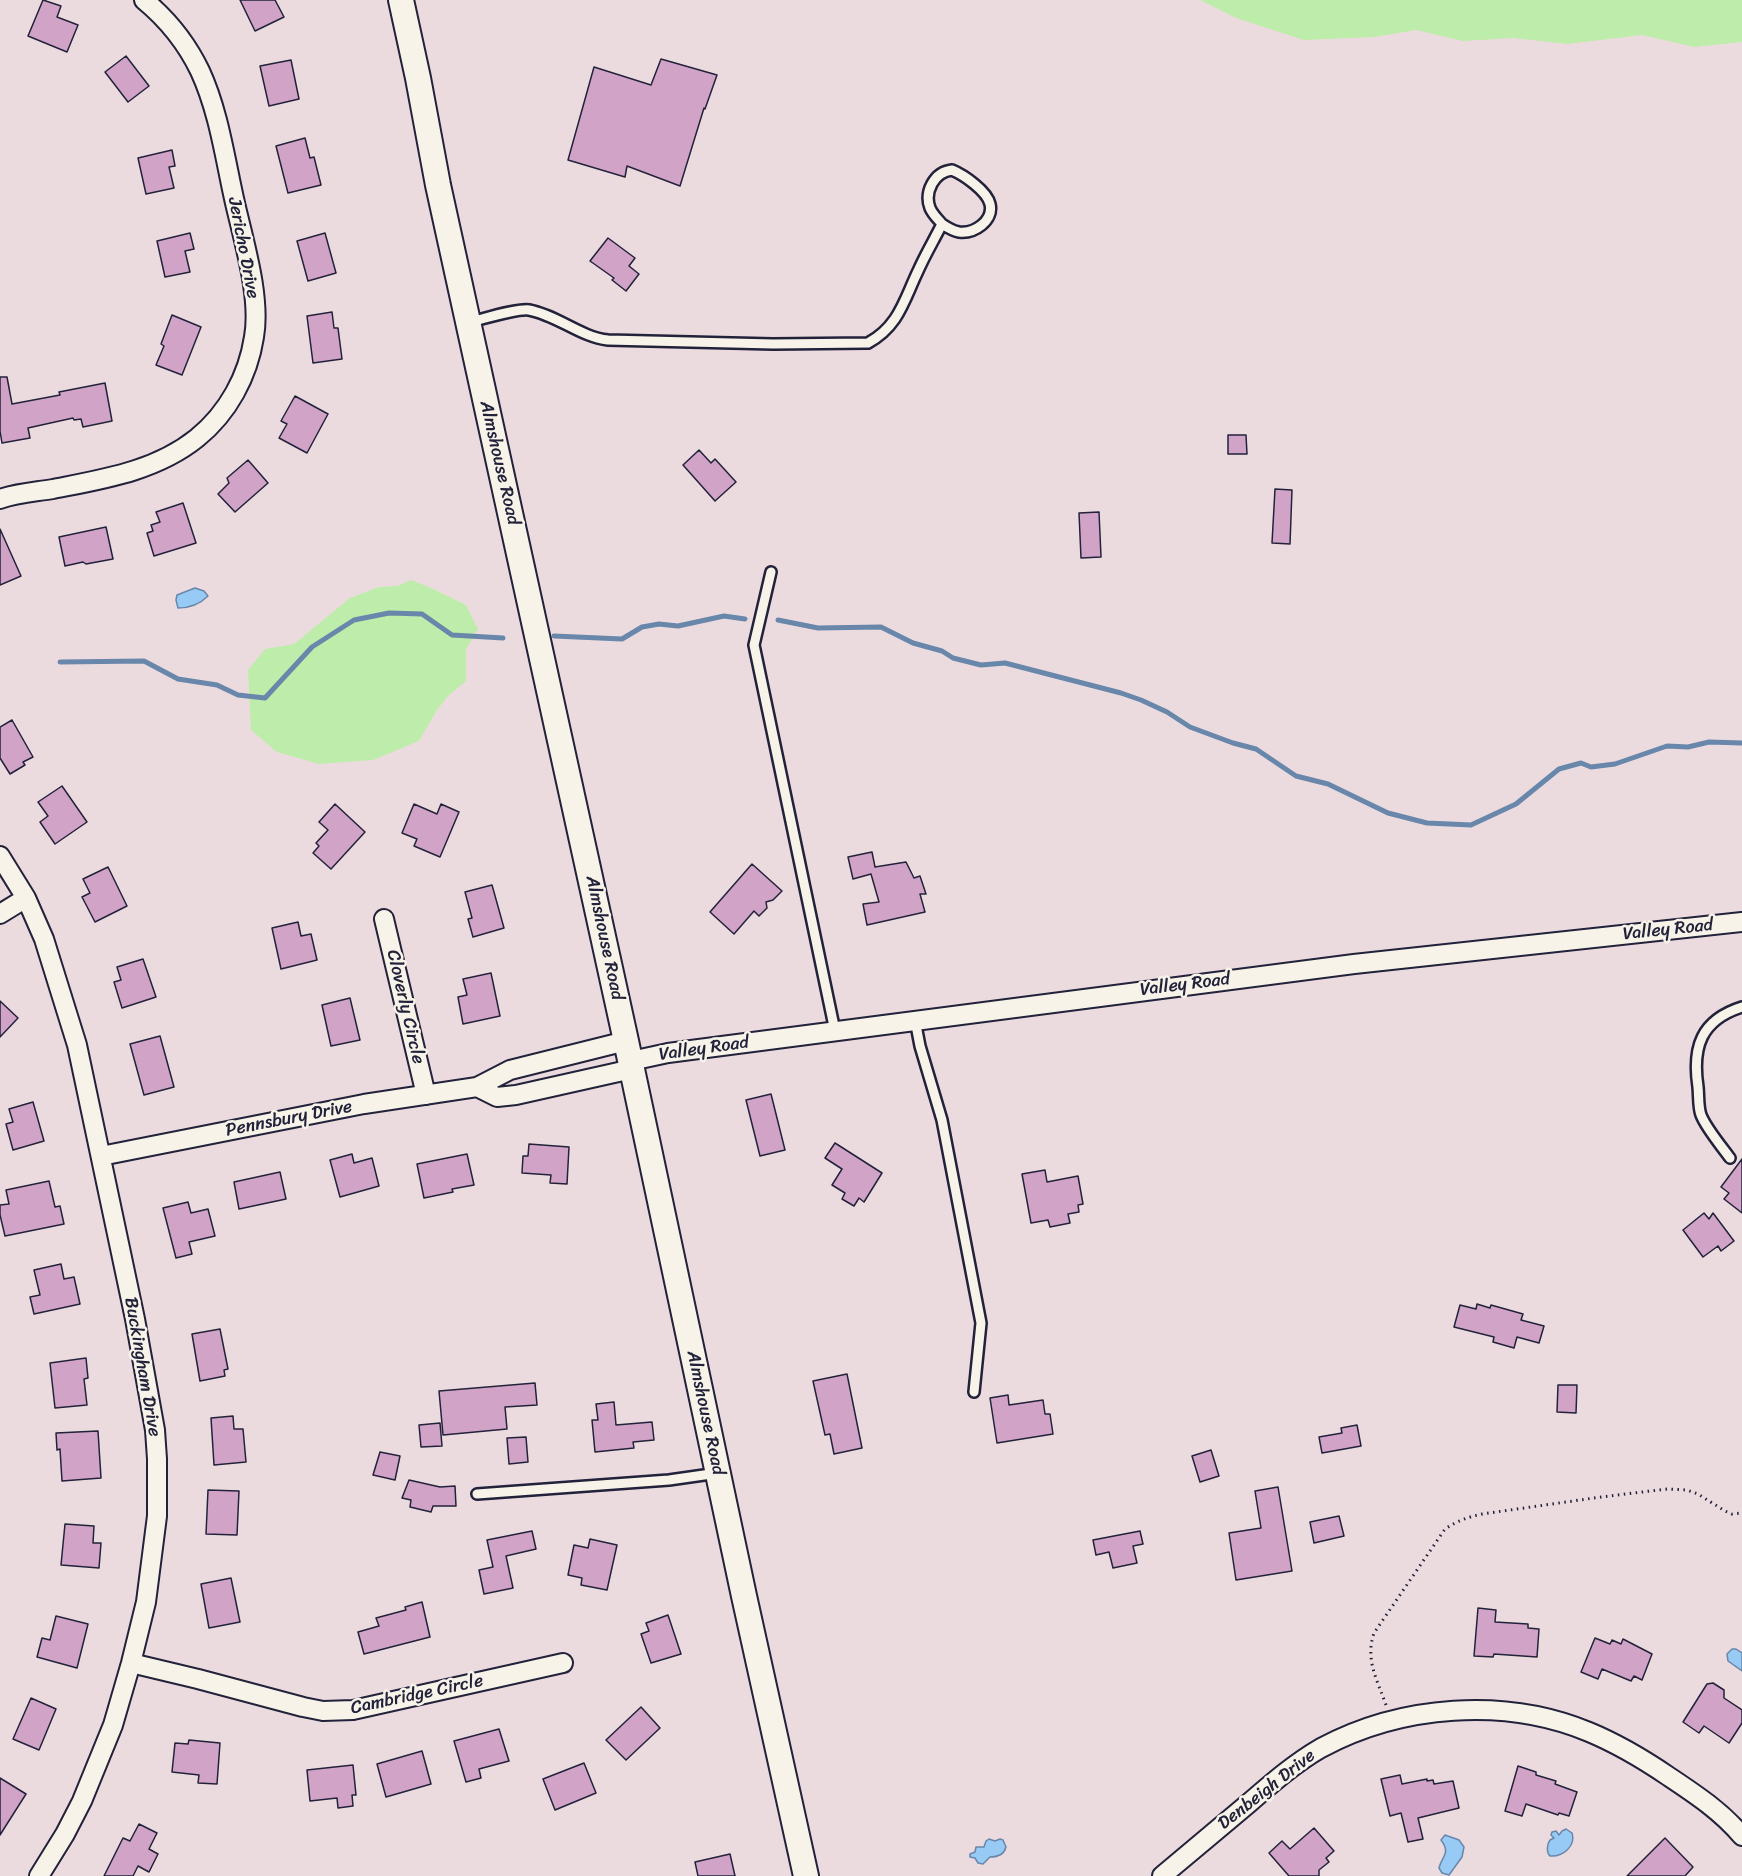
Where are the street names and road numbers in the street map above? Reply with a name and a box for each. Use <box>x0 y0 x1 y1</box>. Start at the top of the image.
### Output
street label: Jericho Drive <box>223 195 263 301</box>
street label: Almshouse Road <box>474 399 524 527</box>
street label: Almshouse Road <box>580 874 628 1002</box>
street label: Valley Road <box>1622 915 1714 945</box>
street label: Cloverly Circle <box>381 948 429 1066</box>
street label: Valley Road <box>1139 969 1231 1001</box>
street label: Valley Road <box>658 1032 750 1066</box>
street label: Pennsbury Drive <box>224 1096 354 1142</box>
street label: Buckingham Drive <box>119 1296 165 1438</box>
street label: Almshouse Road <box>681 1349 729 1477</box>
street label: Cambridge Circle <box>349 1670 485 1720</box>
street label: Denbeigh Drive <box>1214 1745 1320 1835</box>

